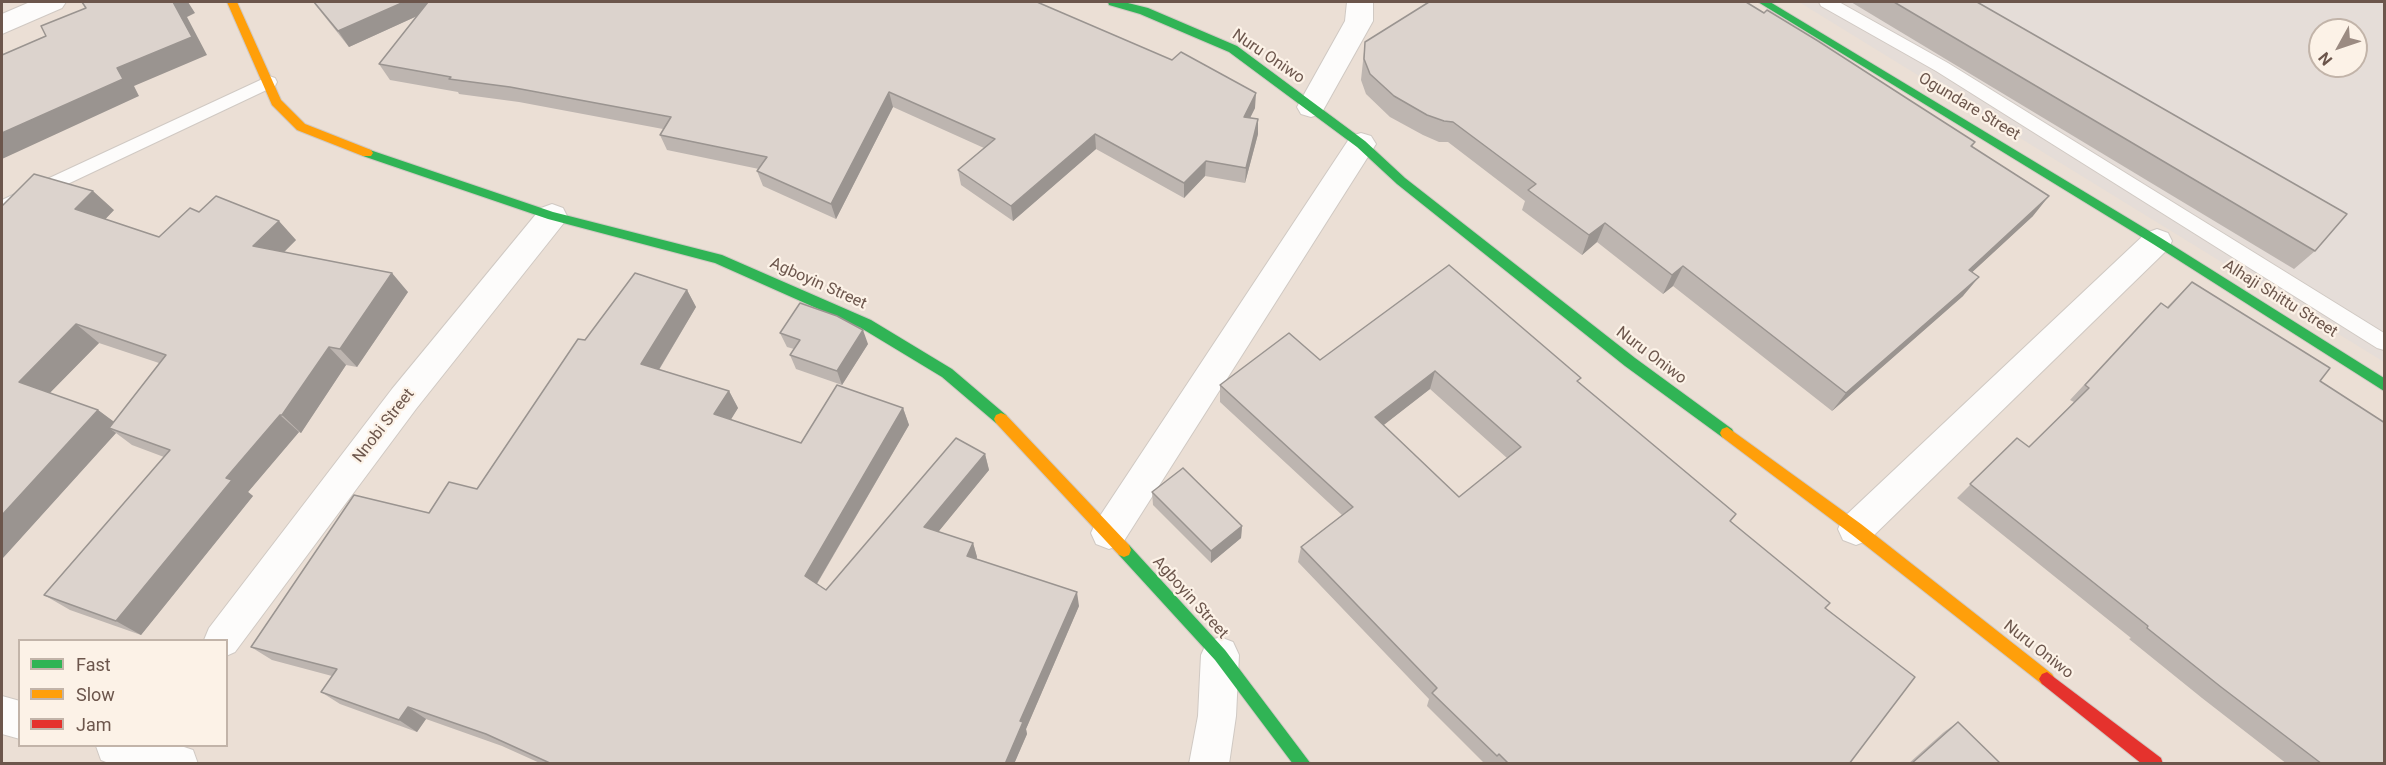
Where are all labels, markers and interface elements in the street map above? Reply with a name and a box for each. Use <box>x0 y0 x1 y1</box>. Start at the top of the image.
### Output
north arrow <box>2308 18 2368 78</box>
street label: Nuru Oniwo <box>1228 26 1308 88</box>
text: N <box>2314 48 2336 69</box>
street label: Ogundare Street <box>1915 69 2023 145</box>
street label: Agboyin Street <box>767 254 869 314</box>
street label: Alhaji Shittu Street <box>2219 256 2341 342</box>
street label: Nuru Oniwo <box>1612 323 1690 389</box>
street label: Nnobi Street <box>349 385 419 467</box>
street label: Agboyin Street <box>1148 553 1232 643</box>
street label: Nuru Oniwo <box>1999 617 2077 683</box>
legend <box>18 639 228 747</box>
text: Fast <box>76 654 111 675</box>
text: Slow <box>76 684 115 705</box>
text: Jam <box>76 714 112 735</box>

